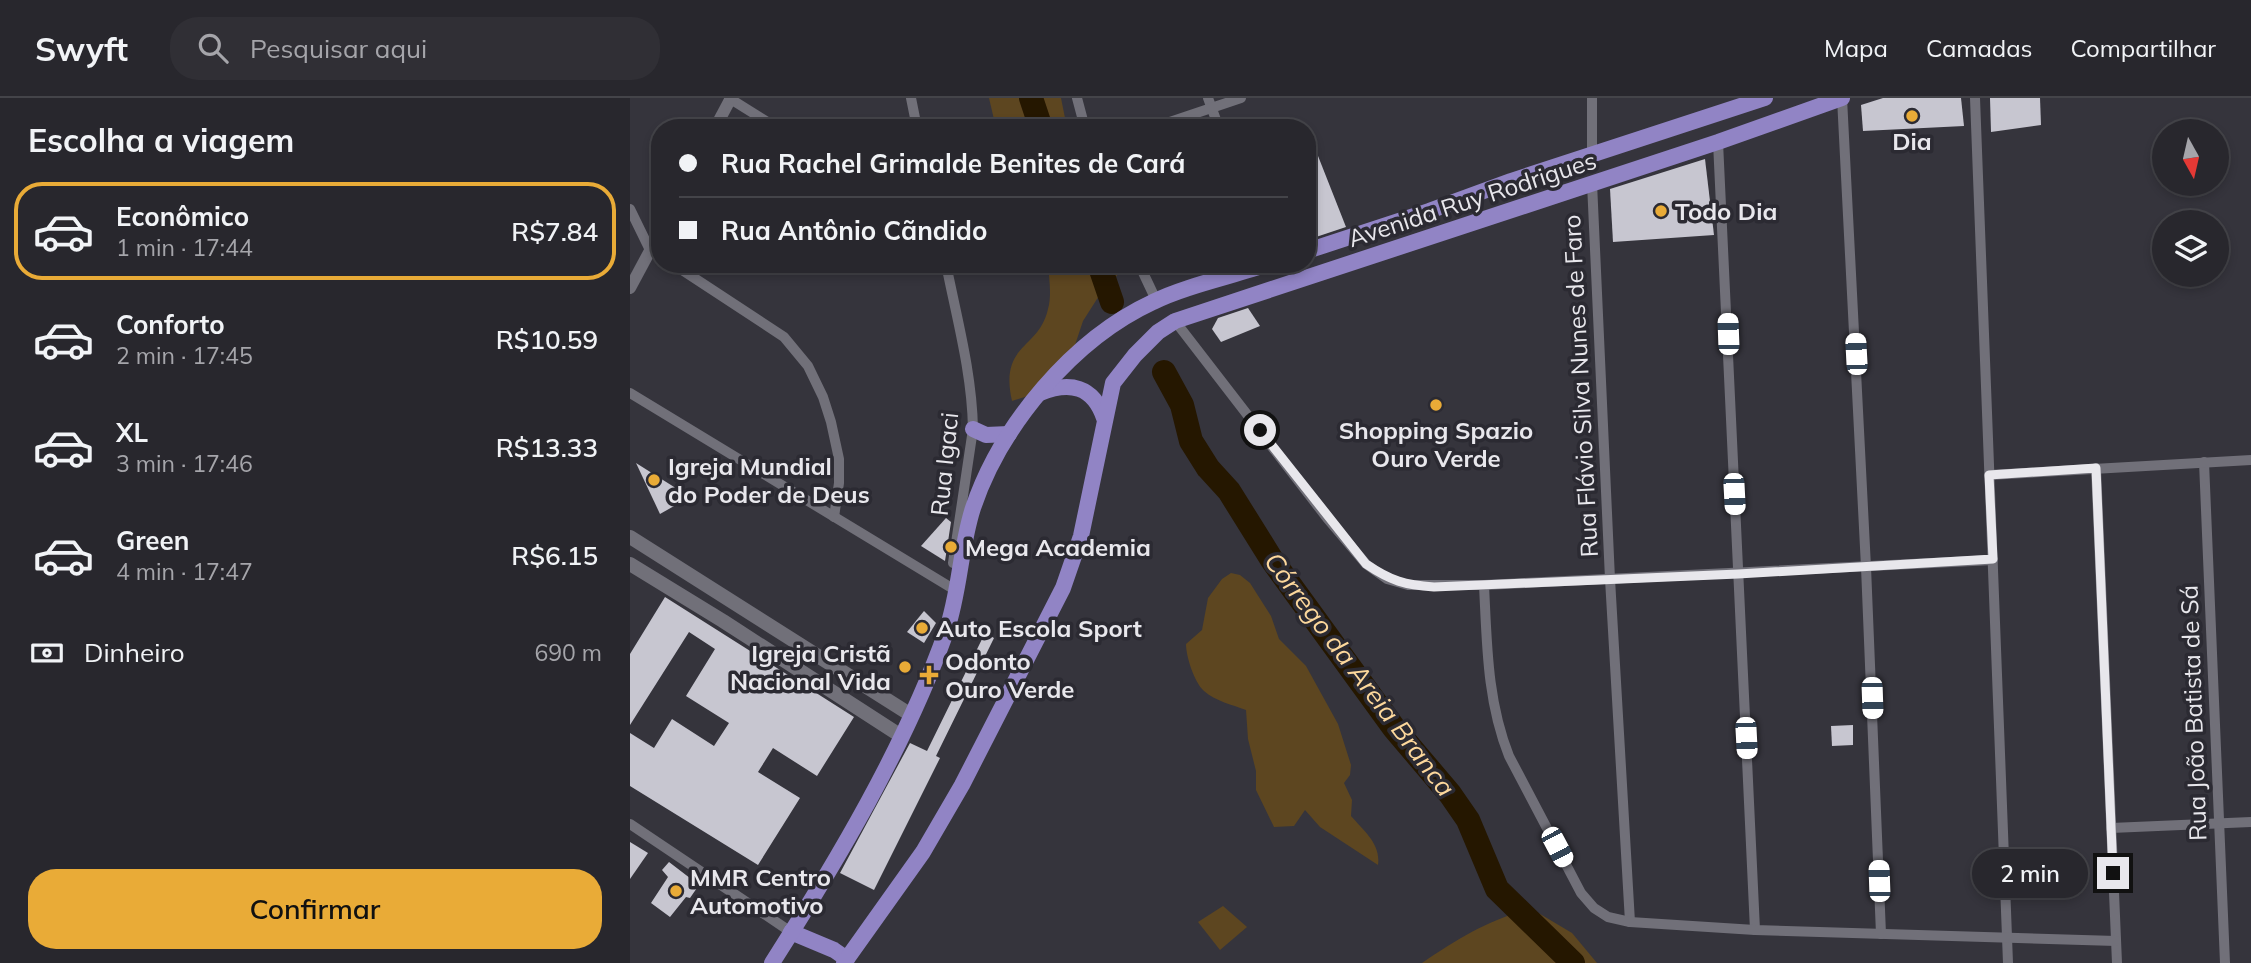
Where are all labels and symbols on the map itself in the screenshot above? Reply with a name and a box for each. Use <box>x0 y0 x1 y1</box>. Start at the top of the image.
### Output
marker: Dia <box>1904 108 1920 124</box>
north arrow <box>2152 119 2230 196</box>
place label: Dia <box>1892 126 1932 156</box>
street label: Avenida Ruy Rodrigues <box>1344 145 1600 253</box>
place label: Todo Dia <box>1675 196 1777 226</box>
marker: Todo Dia <box>1653 203 1669 219</box>
street label: Rua Flávio Silva Nunes de Faro <box>1556 214 1604 558</box>
car <box>1717 313 1740 355</box>
car <box>1845 332 1868 376</box>
marker: Shopping Spazio Ouro Verde <box>1428 397 1444 413</box>
street label: Rua Igaci <box>924 411 964 517</box>
route start <box>1244 414 1276 446</box>
place label: Shopping Spazio Ouro Verde <box>1339 415 1533 473</box>
place label: Igreja Mundial do Poder de Deus <box>668 451 870 509</box>
marker: Igreja Mundial do Poder de Deus <box>646 472 662 488</box>
car <box>1723 472 1746 516</box>
place label: Mega Academia <box>965 532 1151 562</box>
marker: Mega Academia <box>943 539 959 555</box>
water label: Córrego da Areia Branca <box>1257 545 1463 803</box>
street label: Rua João Batista de Sá <box>2174 585 2212 841</box>
place label: Auto Escola Sport <box>936 613 1142 643</box>
marker: Auto Escola Sport <box>914 620 930 636</box>
place label: Igreja Cristã Nacional Vida <box>730 638 891 696</box>
place label: Odonto Ouro Verde <box>945 646 1074 704</box>
marker: Igreja Cristã Nacional Vida <box>897 659 913 675</box>
marker: Odonto Ouro Verde <box>919 665 939 685</box>
car <box>1861 677 1884 719</box>
car <box>1735 716 1758 760</box>
car <box>1538 824 1577 870</box>
callout: 2 min <box>1973 848 2088 898</box>
route end <box>2097 857 2129 889</box>
car <box>1868 860 1891 902</box>
place label: MMR Centro Automotivo <box>690 862 831 920</box>
marker: MMR Centro Automotivo <box>668 883 684 899</box>

